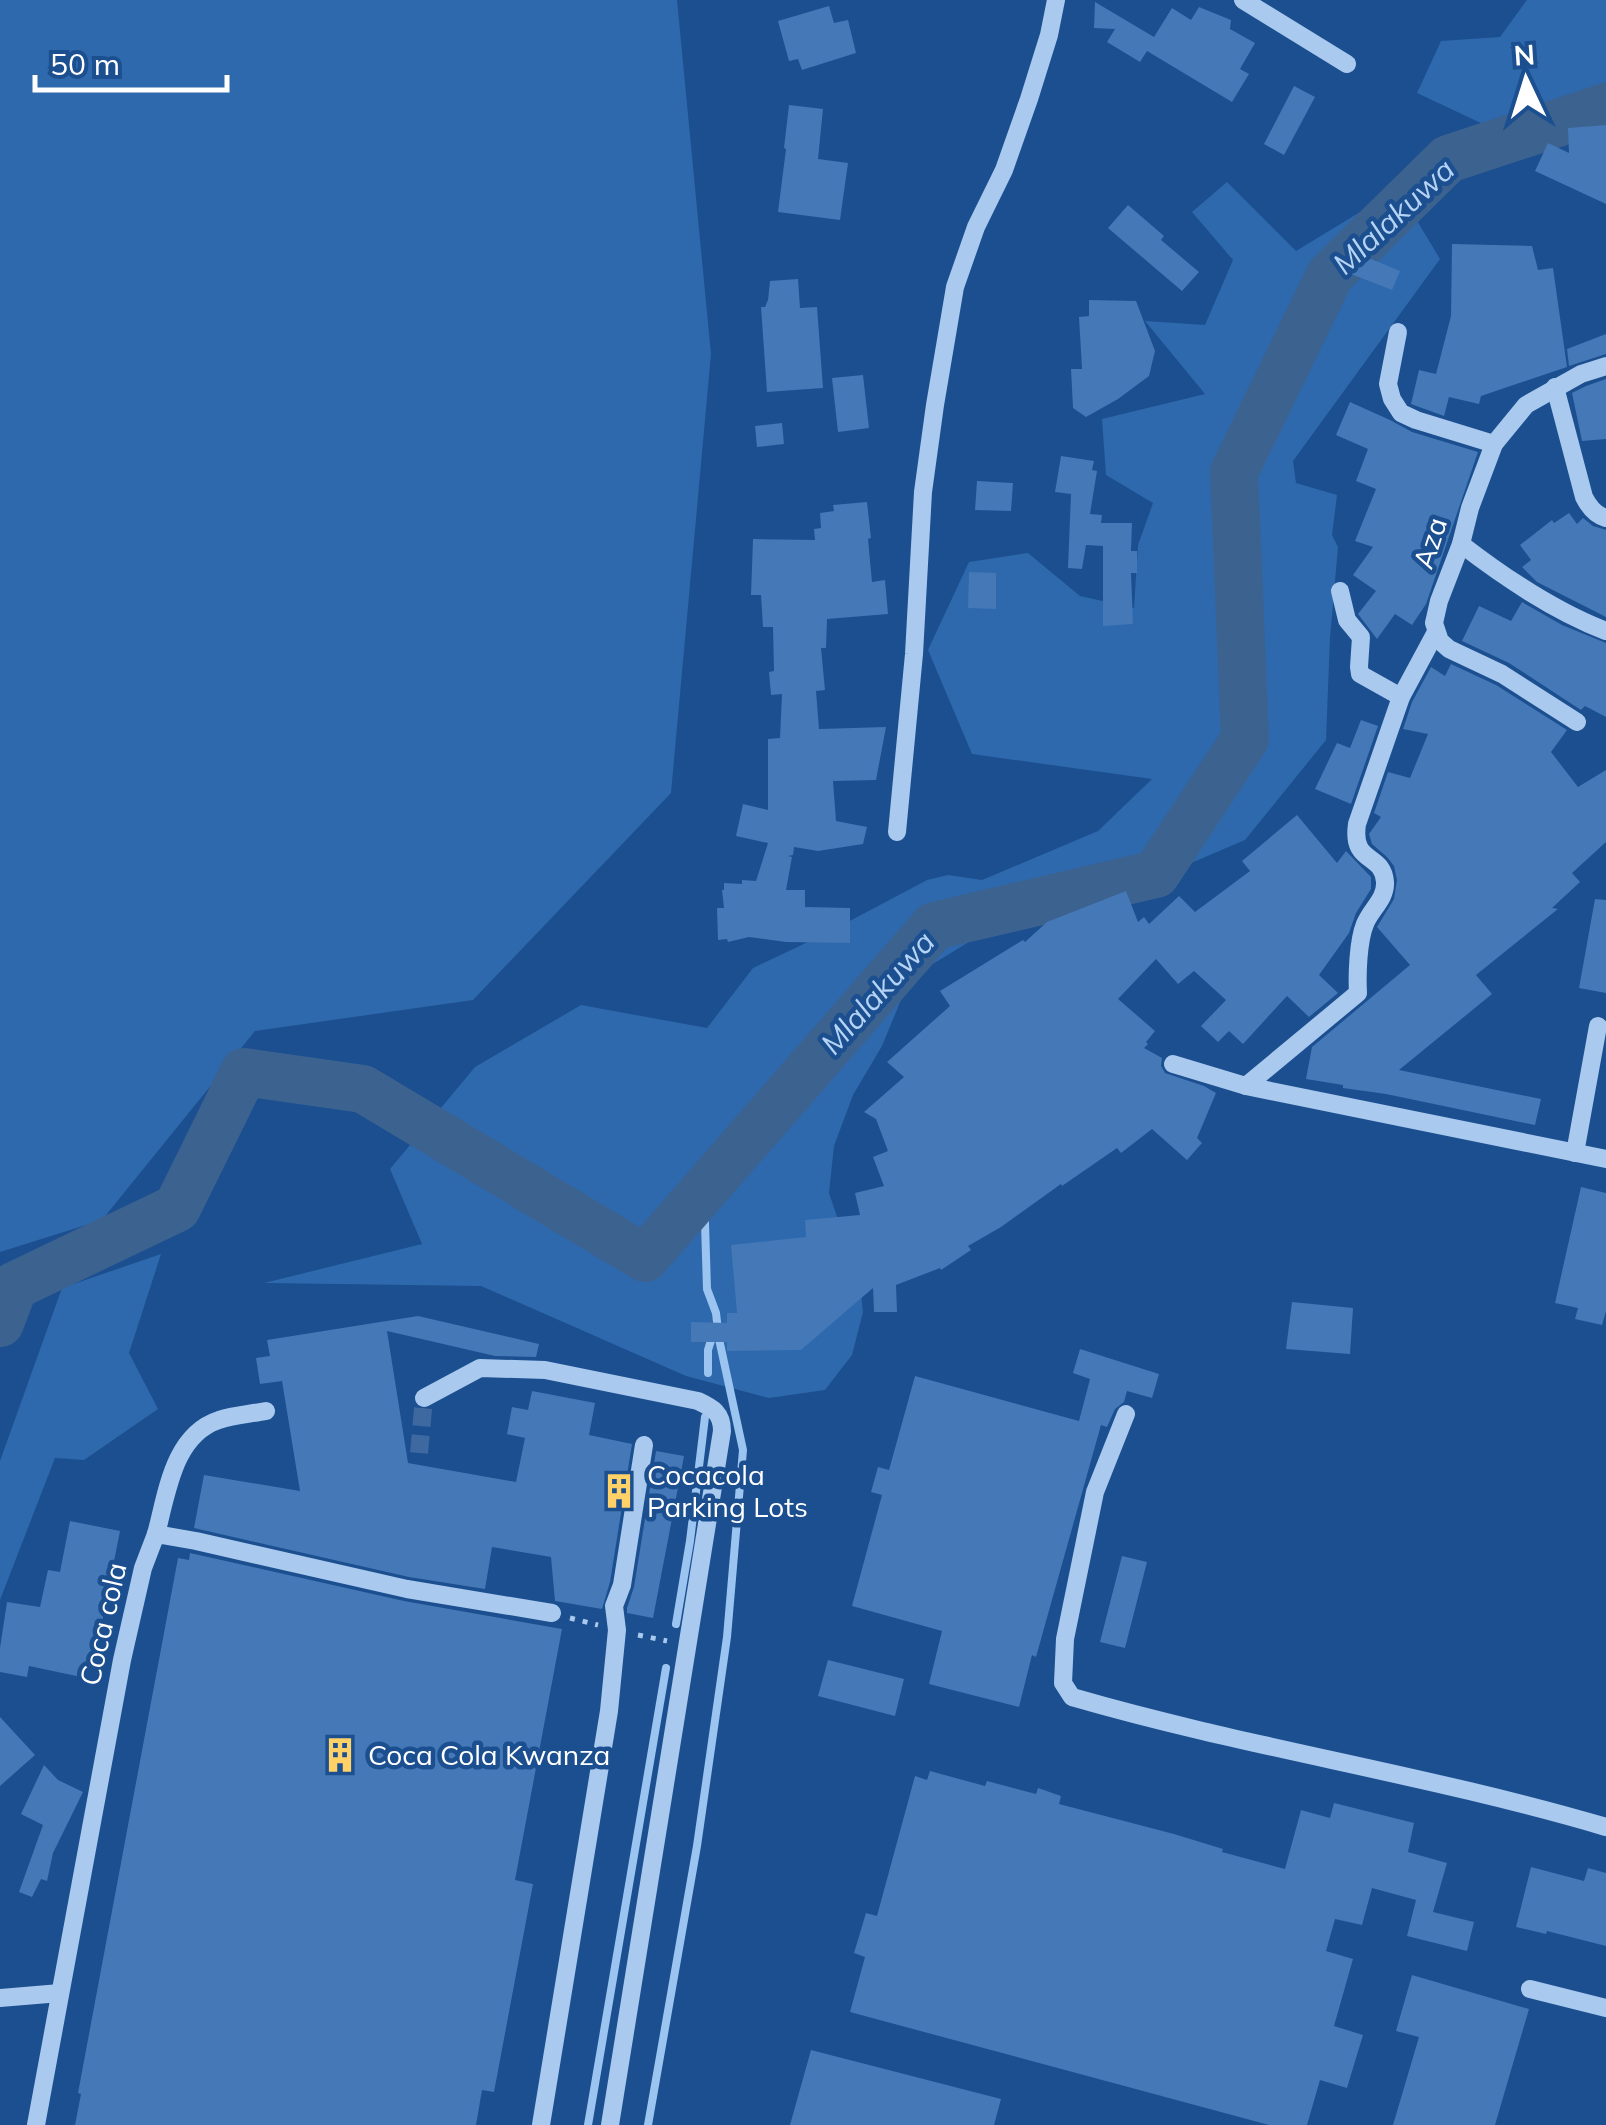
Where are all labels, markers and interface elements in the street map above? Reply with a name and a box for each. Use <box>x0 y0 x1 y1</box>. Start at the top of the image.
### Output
scale bar <box>35 30 228 92</box>
north arrow <box>1476 30 1576 130</box>
text: N <box>1512 36 1536 73</box>
text: 50 m <box>50 45 120 83</box>
water label: Mlalakuwa <box>1325 150 1462 282</box>
street label: Aza <box>1405 513 1454 573</box>
water label: Mlalakuwa <box>812 923 942 1062</box>
place label: Cocacola Parking Lots <box>647 1457 808 1524</box>
building icon: Cocacola Parking Lots <box>600 1472 638 1510</box>
street label: Coca cola <box>71 1559 134 1689</box>
building icon: Coca Cola Kwanza <box>321 1736 359 1774</box>
place label: Coca Cola Kwanza <box>368 1737 610 1772</box>

